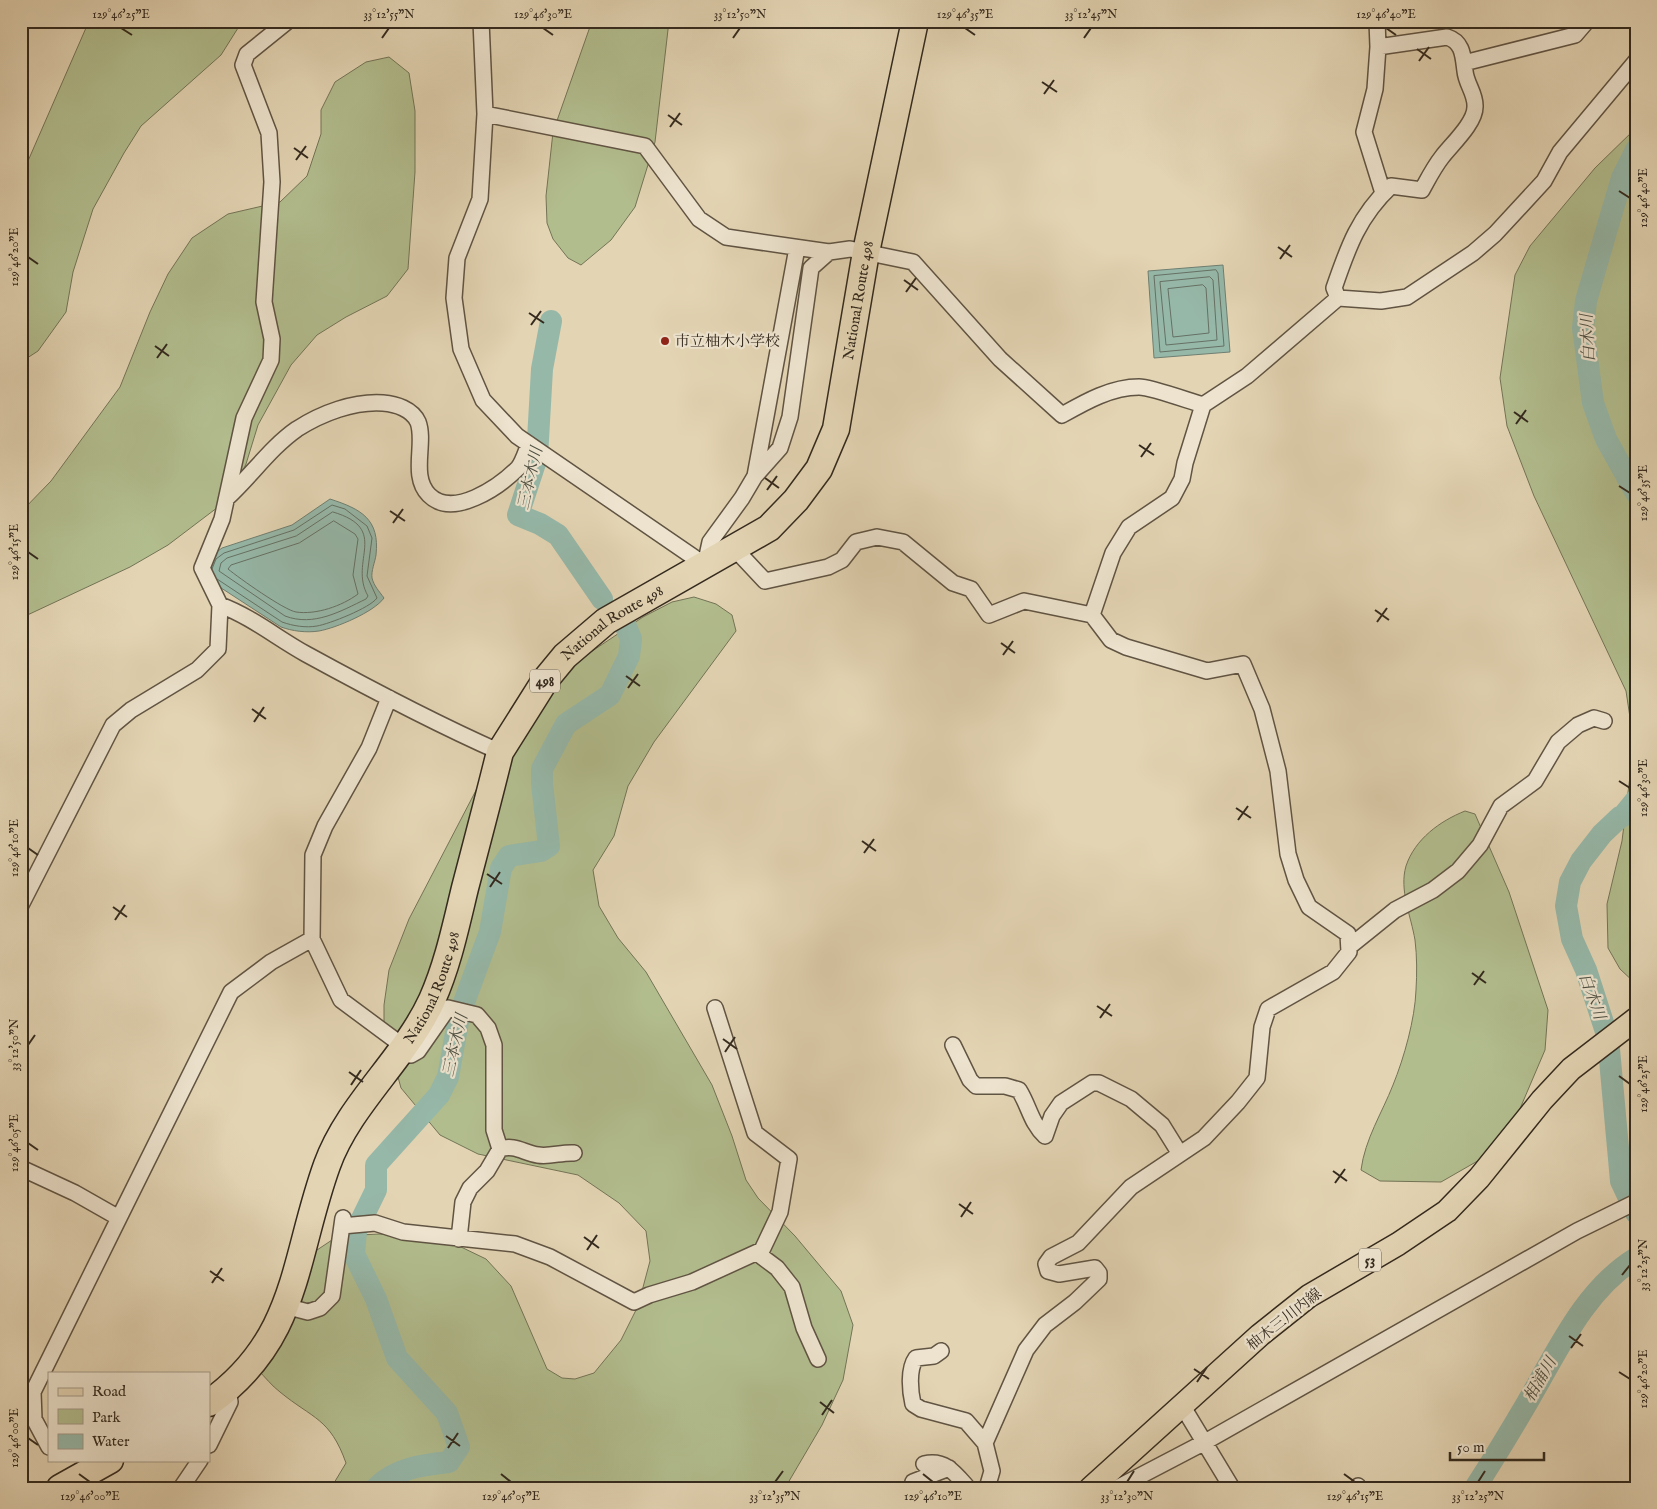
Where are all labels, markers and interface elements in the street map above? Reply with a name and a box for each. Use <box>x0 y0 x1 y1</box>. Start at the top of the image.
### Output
text: 129°46'25"E <box>92 7 150 22</box>
text: 33°12'55"N <box>363 7 415 22</box>
text: 129°46'30"E <box>514 7 572 22</box>
text: 33°12'50"N <box>714 7 767 22</box>
text: 129°46'35"E <box>937 7 993 22</box>
text: 33°12'45"N <box>1065 7 1118 22</box>
text: 129°46'40"E <box>1356 7 1416 22</box>
text: 129°46'40"E <box>1636 168 1651 228</box>
text: 129°46'20"E <box>7 227 22 287</box>
street label: National Route 498 <box>839 239 878 361</box>
water label: 白木川 <box>1578 311 1600 362</box>
place label: 市立柚木小学校 <box>675 332 780 351</box>
marker: 市立柚木小学校 <box>659 335 671 347</box>
water label: 三本木川 <box>514 443 548 512</box>
text: 129°46'35"E <box>1636 465 1651 521</box>
text: 129°46'15"E <box>7 524 22 580</box>
street label: National Route 498 <box>558 581 667 665</box>
road number: 498 <box>530 669 560 692</box>
text: 129°46'30"E <box>1636 759 1651 817</box>
text: 129°46'10"E <box>7 819 22 877</box>
street label: National Route 498 <box>400 929 464 1048</box>
water label: 白木川 <box>1574 971 1609 1025</box>
water label: 三本木川 <box>439 1010 473 1079</box>
text: 33°12'50"N <box>7 1018 22 1071</box>
text: 129°46'25"E <box>1636 1055 1651 1113</box>
text: 129°46'05"E <box>7 1114 22 1172</box>
text: 33°12'25"N <box>1636 1238 1651 1291</box>
road number: 53 <box>1359 1248 1381 1272</box>
street label: 柚木三川内線 <box>1243 1284 1326 1355</box>
text: 129°46'20"E <box>1636 1349 1651 1409</box>
water label: 相浦川 <box>1520 1352 1562 1406</box>
legend <box>48 1372 210 1462</box>
text: Road <box>92 1382 127 1401</box>
text: 129°46'00"E <box>7 1408 22 1468</box>
text: Park <box>92 1408 122 1427</box>
scale bar <box>1450 1429 1543 1461</box>
text: Water <box>92 1432 130 1451</box>
text: 50 m <box>1457 1438 1485 1457</box>
text: 129°46'00"E <box>60 1489 120 1504</box>
text: 129°46'05"E <box>482 1489 540 1504</box>
text: 33°12'35"N <box>749 1489 801 1504</box>
text: 129°46'10"E <box>904 1489 962 1504</box>
text: 33°12'30"N <box>1101 1489 1154 1504</box>
text: 129°46'15"E <box>1327 1489 1383 1504</box>
text: 33°12'25"N <box>1452 1489 1505 1504</box>

